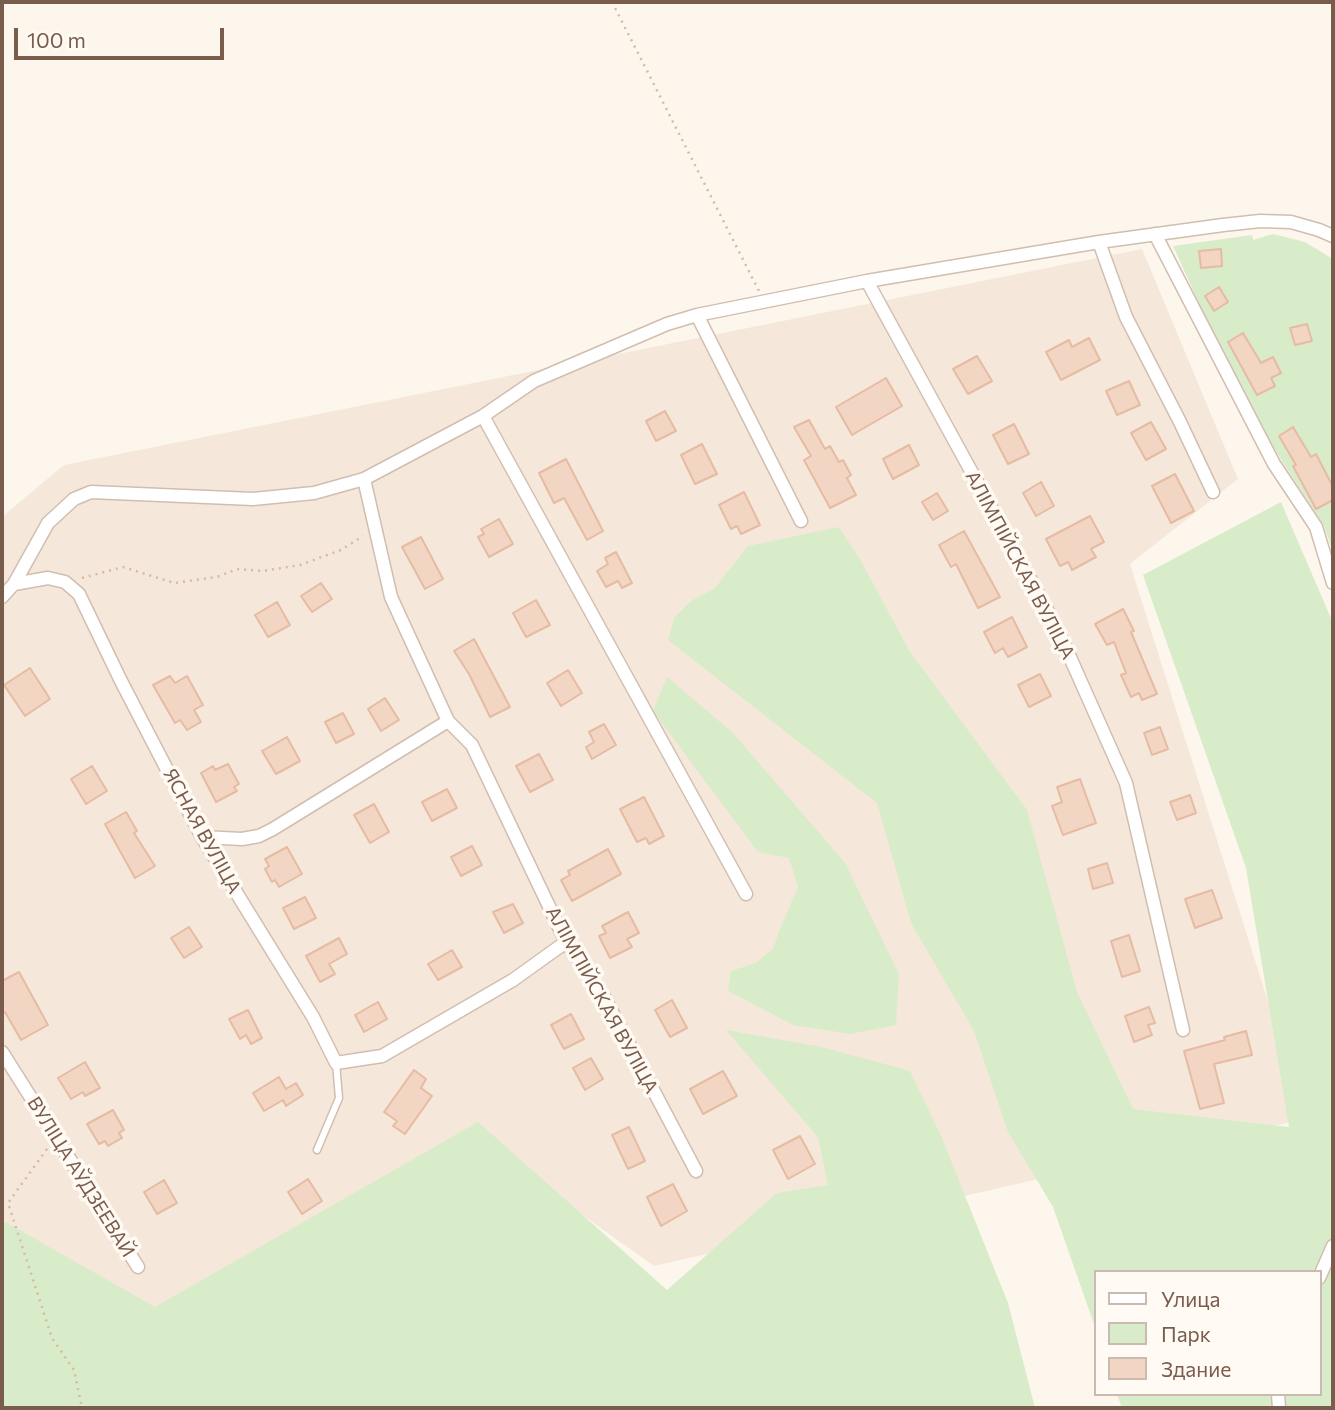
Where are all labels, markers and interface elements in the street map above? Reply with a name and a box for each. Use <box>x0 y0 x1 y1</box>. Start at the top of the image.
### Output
scale bar <box>18 14 228 58</box>
text: 100 m <box>27 27 86 52</box>
street label: АЛІМПІЙСКАЯ ВУЛІЦА <box>961 467 1079 663</box>
street label: ЯСНАЯ ВУЛІЦА <box>158 764 246 898</box>
street label: АЛІМПІЙСКАЯ ВУЛІЦА <box>541 903 663 1097</box>
street label: ВУЛІЦА АЎДЗЕЕВАЙ <box>22 1093 140 1261</box>
legend <box>1094 1270 1321 1396</box>
text: Улица <box>1161 1286 1220 1311</box>
text: Парк <box>1161 1321 1211 1346</box>
text: Здание <box>1161 1356 1231 1381</box>

